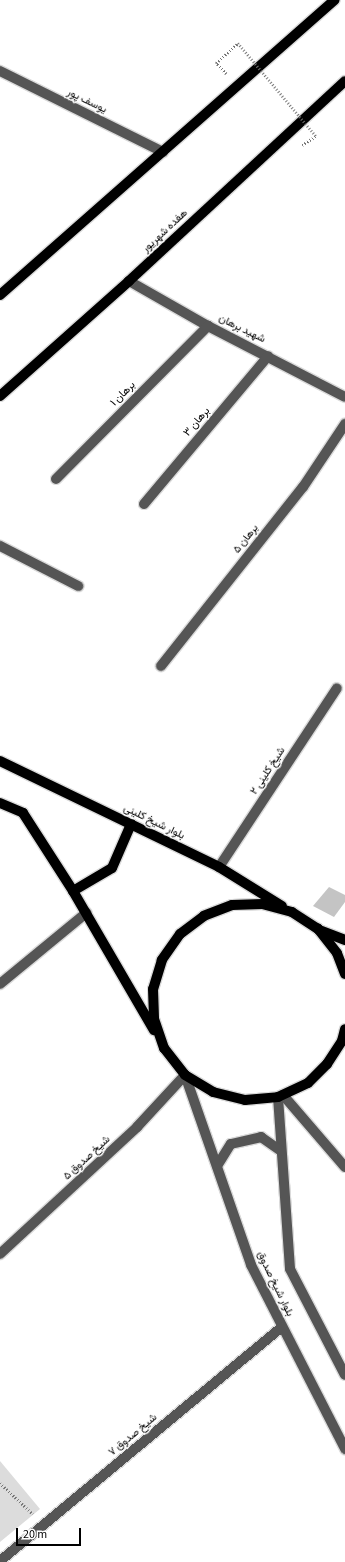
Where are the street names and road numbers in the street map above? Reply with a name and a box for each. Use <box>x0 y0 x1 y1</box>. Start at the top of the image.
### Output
street label: یوسف پور <box>65 86 109 116</box>
street label: هفده شهریور <box>140 207 190 255</box>
street label: شهید برهان <box>216 312 268 346</box>
street label: برهان ۱ <box>108 379 138 409</box>
street label: برهان ۳ <box>181 405 213 439</box>
street label: برهان ۵ <box>231 522 261 556</box>
street label: شیخ کلینی ۲ <box>248 745 288 797</box>
street label: بلوار شیخ کلینی <box>121 802 187 842</box>
street label: شیخ صدوق ۵ <box>61 1133 113 1183</box>
street label: بلوار شیخ صدوق <box>254 1249 296 1319</box>
street label: شیخ صدوق ۷ <box>106 1411 160 1459</box>

